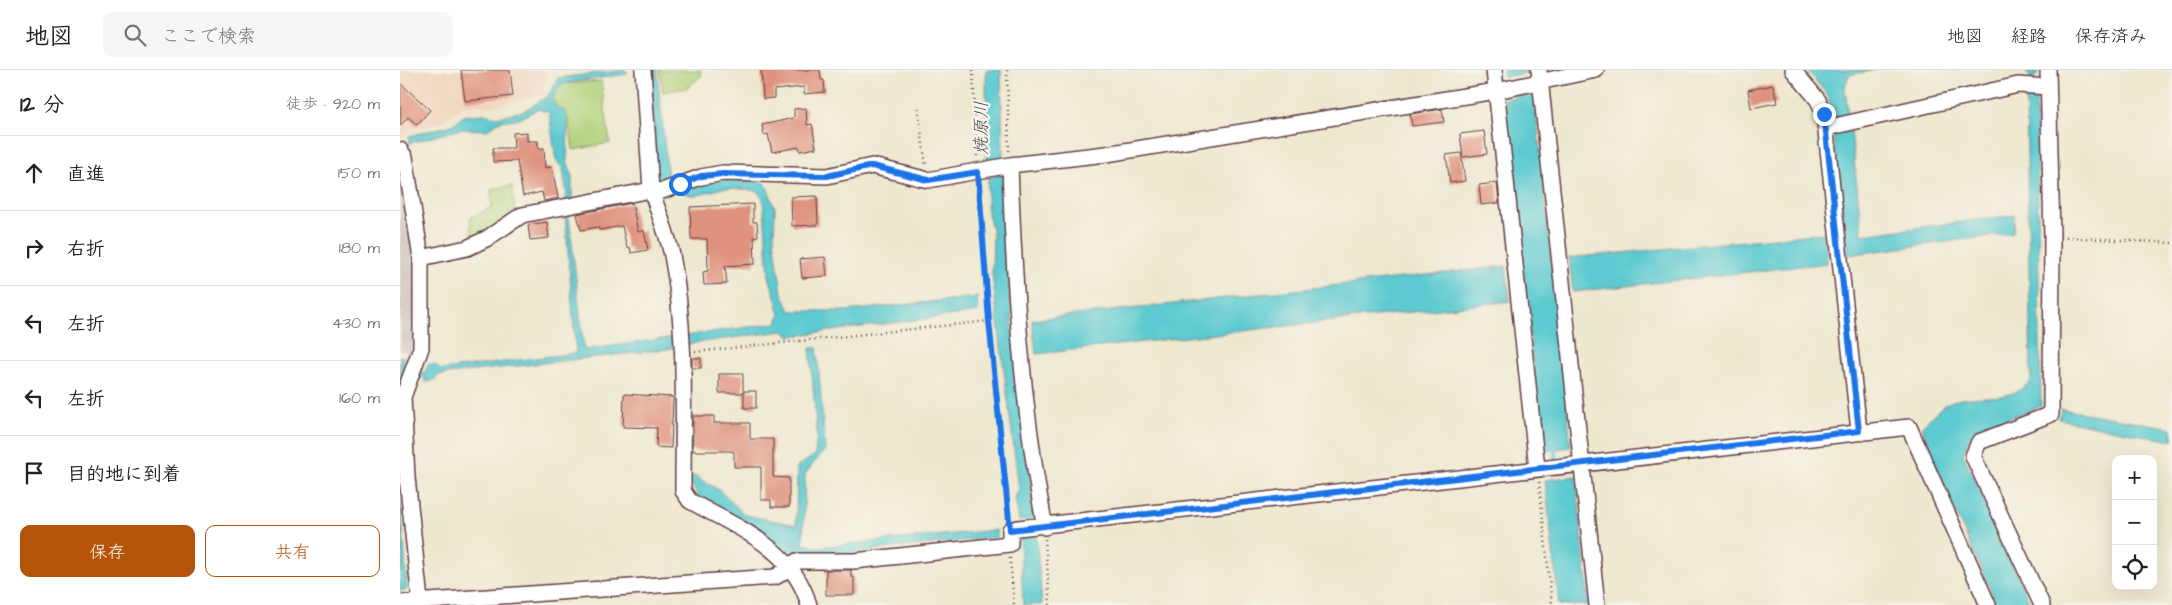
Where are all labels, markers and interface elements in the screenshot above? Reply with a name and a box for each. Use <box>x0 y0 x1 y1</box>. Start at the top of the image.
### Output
search box <box>103 12 453 57</box>
text: 地図 <box>25 20 73 54</box>
icon: search <box>121 21 149 49</box>
text: ここで検索 <box>161 23 256 50</box>
text: 地図 <box>1947 24 1983 49</box>
text: 経路 <box>2011 24 2047 49</box>
text: 保存済み <box>2075 24 2147 49</box>
text: 12 分 <box>20 90 64 119</box>
text: 徒歩 · 920 m <box>286 93 380 115</box>
water label: 焼原川 <box>969 101 994 155</box>
route end <box>1813 103 1836 126</box>
icon: ahead <box>20 159 48 187</box>
text: 直進 <box>67 161 105 188</box>
text: 150 m <box>338 162 380 184</box>
route start <box>669 173 692 196</box>
icon: right <box>20 234 48 262</box>
text: 右折 <box>67 236 105 263</box>
text: 180 m <box>339 237 380 259</box>
icon: left <box>20 309 48 337</box>
text: 左折 <box>67 311 105 338</box>
text: 430 m <box>332 312 380 334</box>
icon: left <box>20 384 48 412</box>
text: 左折 <box>67 386 105 413</box>
text: 160 m <box>339 387 380 409</box>
map controls <box>2112 455 2157 590</box>
button: + <box>2112 455 2157 500</box>
icon: arrive <box>20 459 48 487</box>
text: 目的地に到着 <box>67 461 181 488</box>
button: − <box>2112 500 2157 545</box>
button: 保存 <box>20 525 195 577</box>
button: 共有 <box>205 525 380 577</box>
button: locate <box>2112 545 2157 590</box>

